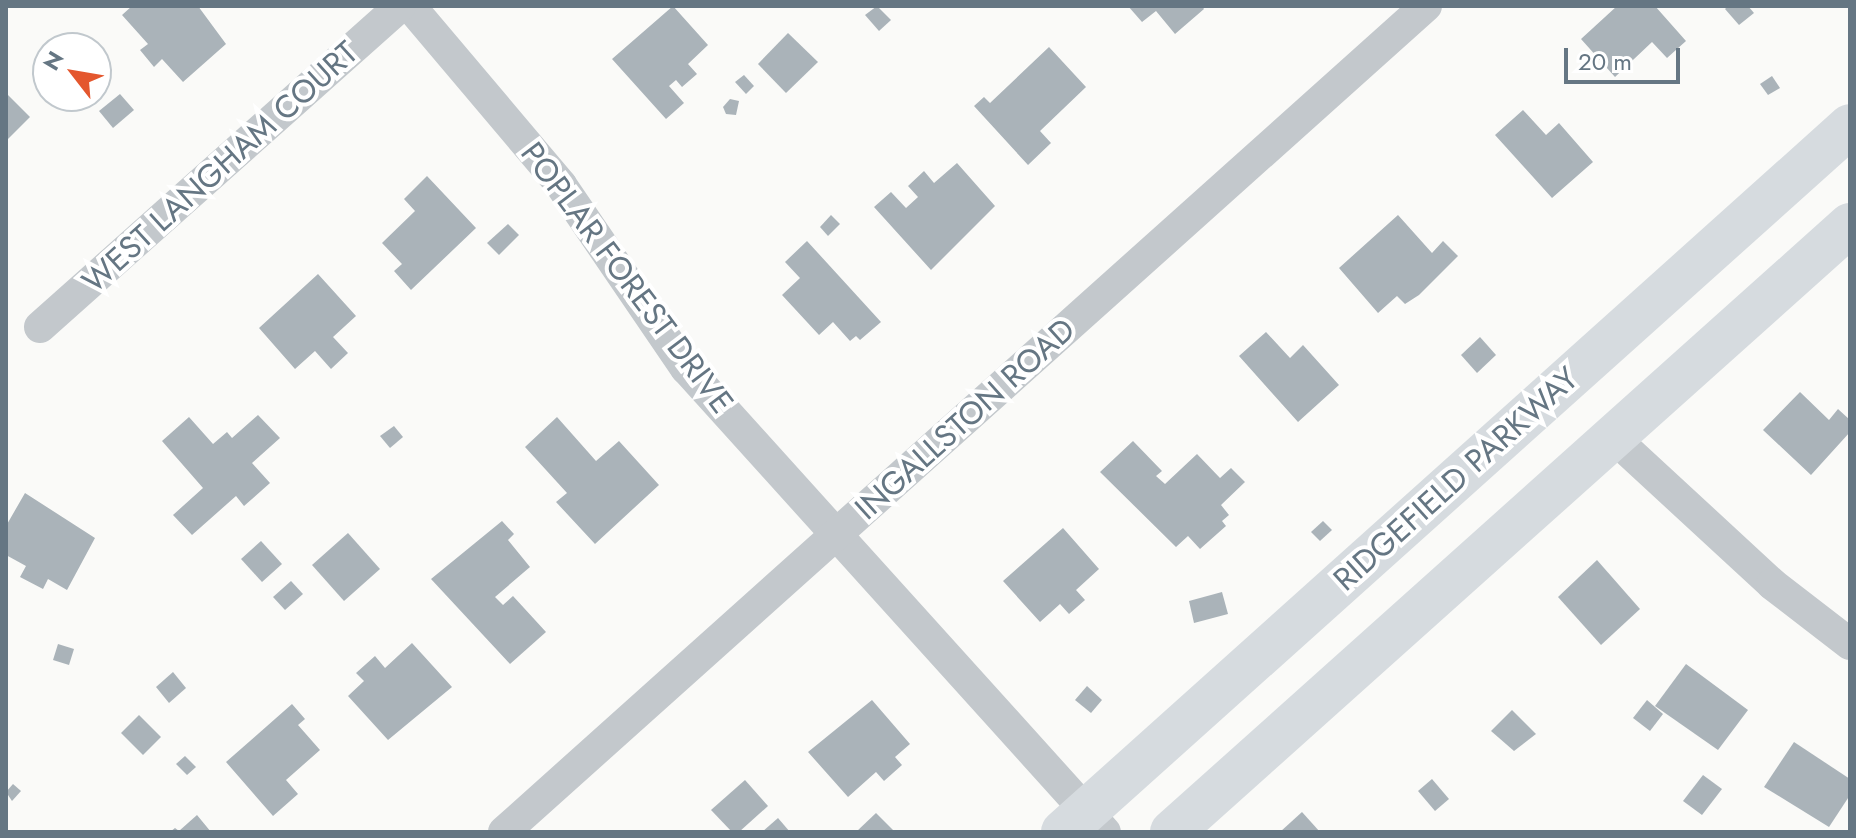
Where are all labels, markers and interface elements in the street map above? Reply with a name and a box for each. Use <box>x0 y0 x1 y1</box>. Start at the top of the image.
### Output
north arrow <box>32 32 112 112</box>
scale bar <box>1568 32 1684 82</box>
street label: WEST LANGHAM COURT <box>75 33 365 301</box>
text: 20 m <box>1578 44 1632 79</box>
text: N <box>35 45 71 76</box>
street label: POPLAR FOREST DRIVE <box>513 135 741 421</box>
street label: INGALLSTON ROAD <box>847 310 1083 528</box>
street label: RIDGEFIELD PARKWAY <box>1326 359 1586 599</box>

